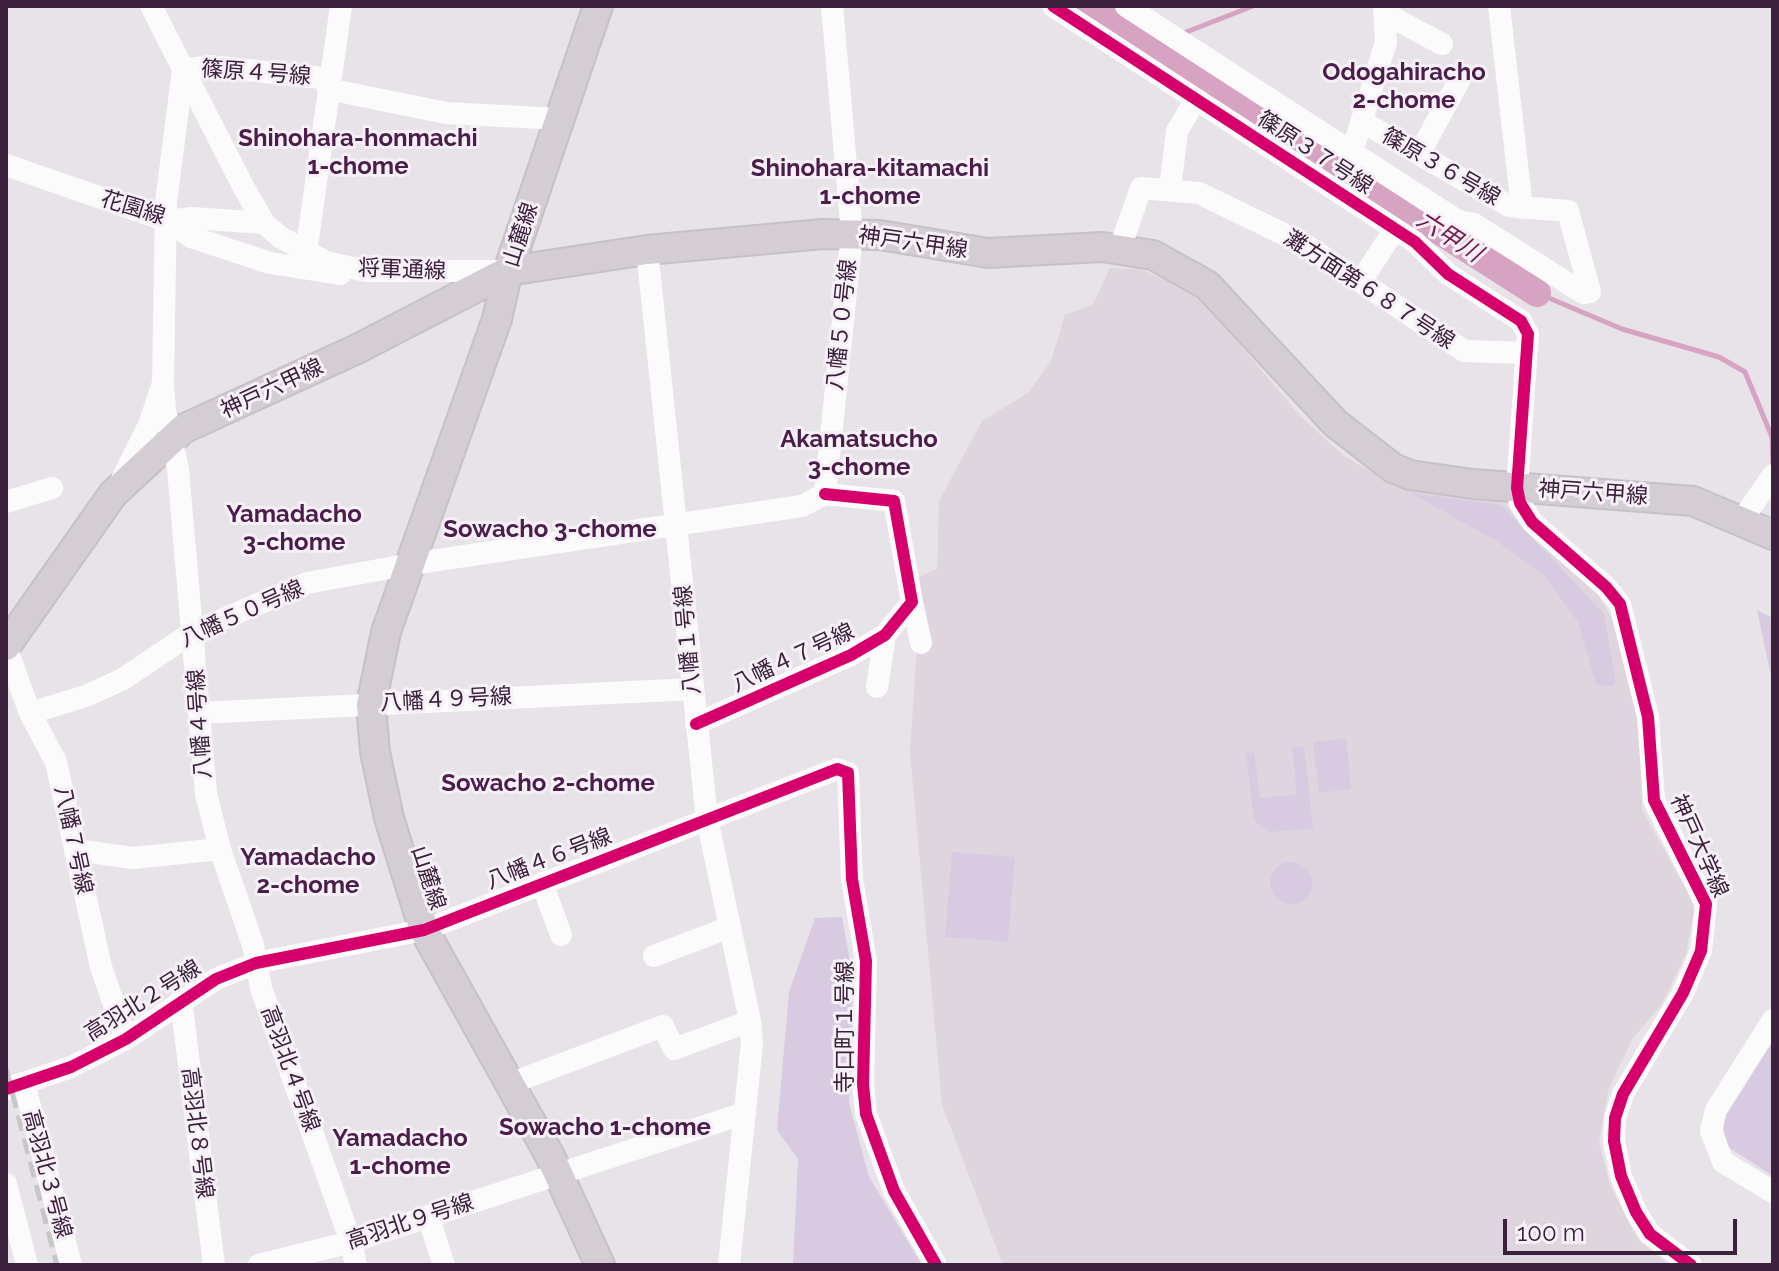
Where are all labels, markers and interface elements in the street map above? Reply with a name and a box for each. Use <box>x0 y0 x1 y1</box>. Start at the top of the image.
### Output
street label: 篠原４号線 <box>200 56 312 90</box>
district label: Odogahiracho 2-chome <box>1322 59 1486 115</box>
street label: 篠原３７号線 <box>1252 106 1378 200</box>
street label: 篠原３６号線 <box>1377 123 1505 211</box>
district label: Shinohara-honmachi 1-chome <box>238 125 478 181</box>
district label: Shinohara-kitamachi 1-chome <box>751 155 989 211</box>
street label: 花園線 <box>98 186 168 230</box>
street label: 山麓線 <box>498 200 544 270</box>
water label: 六甲川 <box>1411 205 1487 269</box>
street label: 神戸六甲線 <box>857 222 969 264</box>
street label: 灘方面第６８７号線 <box>1279 225 1459 355</box>
street label: 将軍通線 <box>358 255 446 285</box>
street label: 八幡５０号線 <box>822 258 862 392</box>
street label: 神戸六甲線 <box>217 354 327 424</box>
district label: Akamatsucho 3-chome <box>780 426 938 482</box>
street label: 神戸六甲線 <box>1537 476 1649 510</box>
district label: Yamadacho 3-chome <box>226 501 362 557</box>
district label: Sowacho 3-chome <box>443 516 657 544</box>
street label: 八幡５０号線 <box>176 575 308 653</box>
street label: 八幡１号線 <box>670 584 706 696</box>
street label: 八幡４７号線 <box>728 618 858 698</box>
street label: 八幡４号線 <box>183 668 217 780</box>
street label: 八幡４９号線 <box>379 683 513 717</box>
district label: Sowacho 2-chome <box>441 770 655 798</box>
street label: 八幡７号線 <box>49 783 97 897</box>
street label: 神戸大学線 <box>1665 790 1733 902</box>
street label: 八幡４６号線 <box>483 823 615 895</box>
street label: 山麓線 <box>405 843 451 913</box>
district label: Yamadacho 2-chome <box>240 844 376 900</box>
street label: 高羽北２号線 <box>80 955 206 1047</box>
street label: 寺口町１号線 <box>832 961 858 1093</box>
street label: 高羽北４号線 <box>255 1002 325 1136</box>
street label: 高羽北８号線 <box>176 1066 218 1200</box>
street label: 高羽北３号線 <box>17 1107 77 1241</box>
district label: Sowacho 1-chome <box>499 1114 711 1142</box>
district label: Yamadacho 1-chome <box>332 1125 468 1181</box>
street label: 高羽北９号線 <box>343 1189 477 1255</box>
scale bar <box>1507 1203 1741 1253</box>
text: 100 m <box>1517 1218 1585 1247</box>

